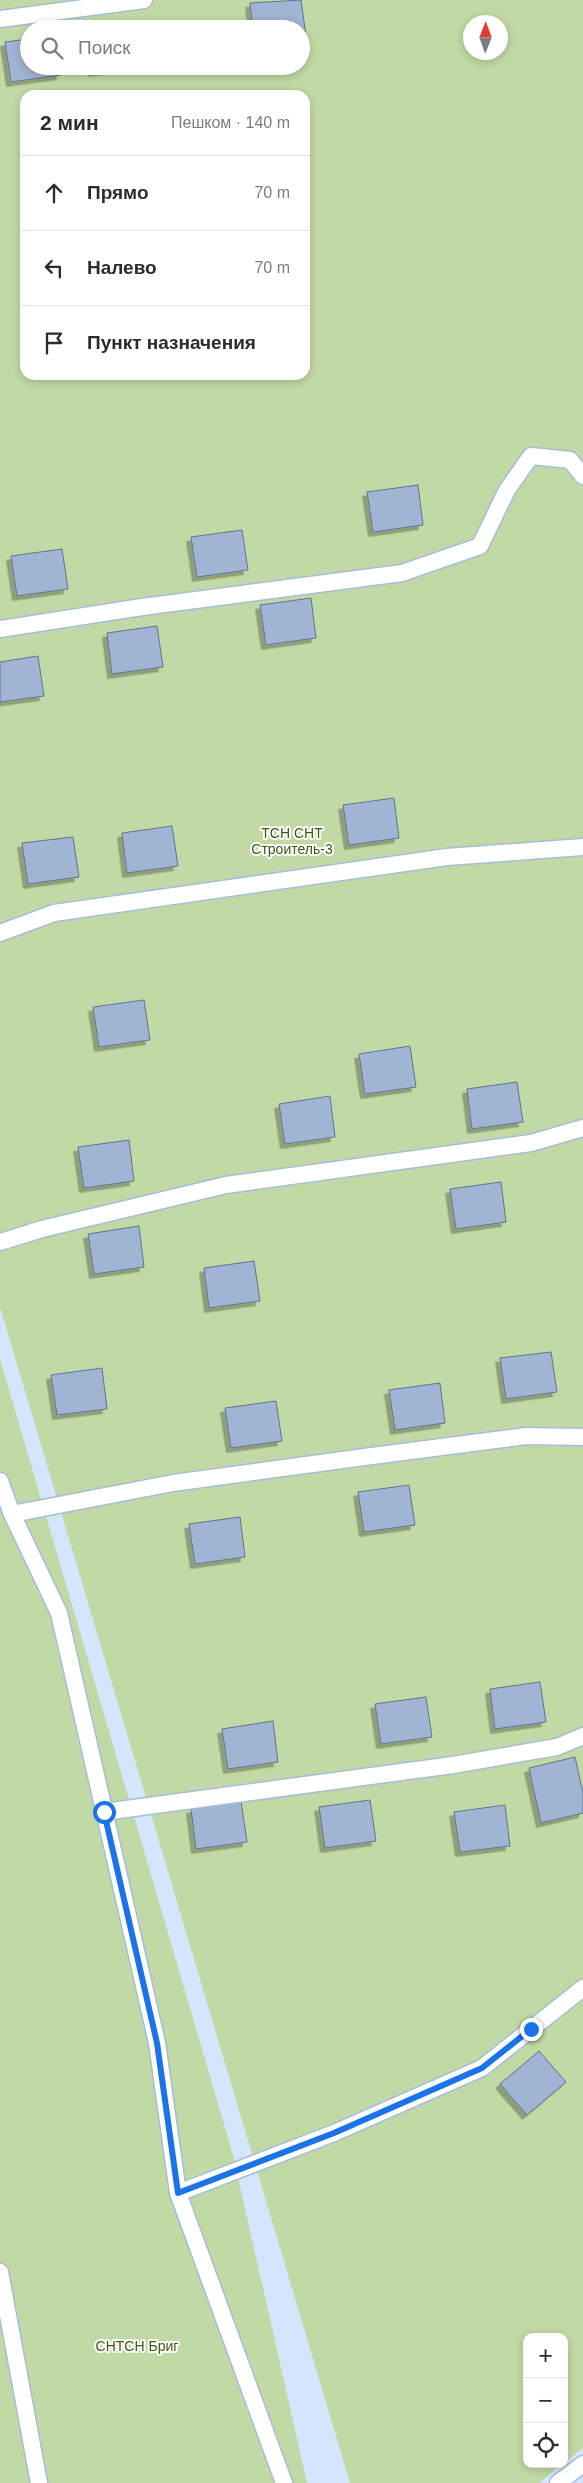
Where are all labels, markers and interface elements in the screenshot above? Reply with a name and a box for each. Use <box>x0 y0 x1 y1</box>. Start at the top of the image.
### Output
north arrow <box>463 15 508 60</box>
search box <box>20 20 310 75</box>
icon: search <box>38 34 66 62</box>
text: Поиск <box>78 37 131 58</box>
text: 2 мин <box>40 111 99 134</box>
text: Пешком · 140 m <box>171 114 290 131</box>
icon: ahead <box>40 179 68 207</box>
text: Прямо <box>87 182 149 203</box>
text: 70 m <box>254 184 290 201</box>
icon: left <box>40 254 68 282</box>
text: Налево <box>87 257 157 278</box>
text: 70 m <box>254 259 290 276</box>
icon: arrive <box>40 329 68 357</box>
text: Пункт назначения <box>87 332 256 353</box>
park label: ТСН СНТ Строитель-3 <box>251 825 333 857</box>
route start <box>93 1801 116 1824</box>
route end <box>520 2018 543 2041</box>
map controls <box>523 2333 568 2468</box>
button: + <box>523 2333 568 2378</box>
park label: СНТСН Бриг <box>96 2338 178 2354</box>
button: − <box>523 2378 568 2423</box>
button: locate <box>523 2423 568 2468</box>

